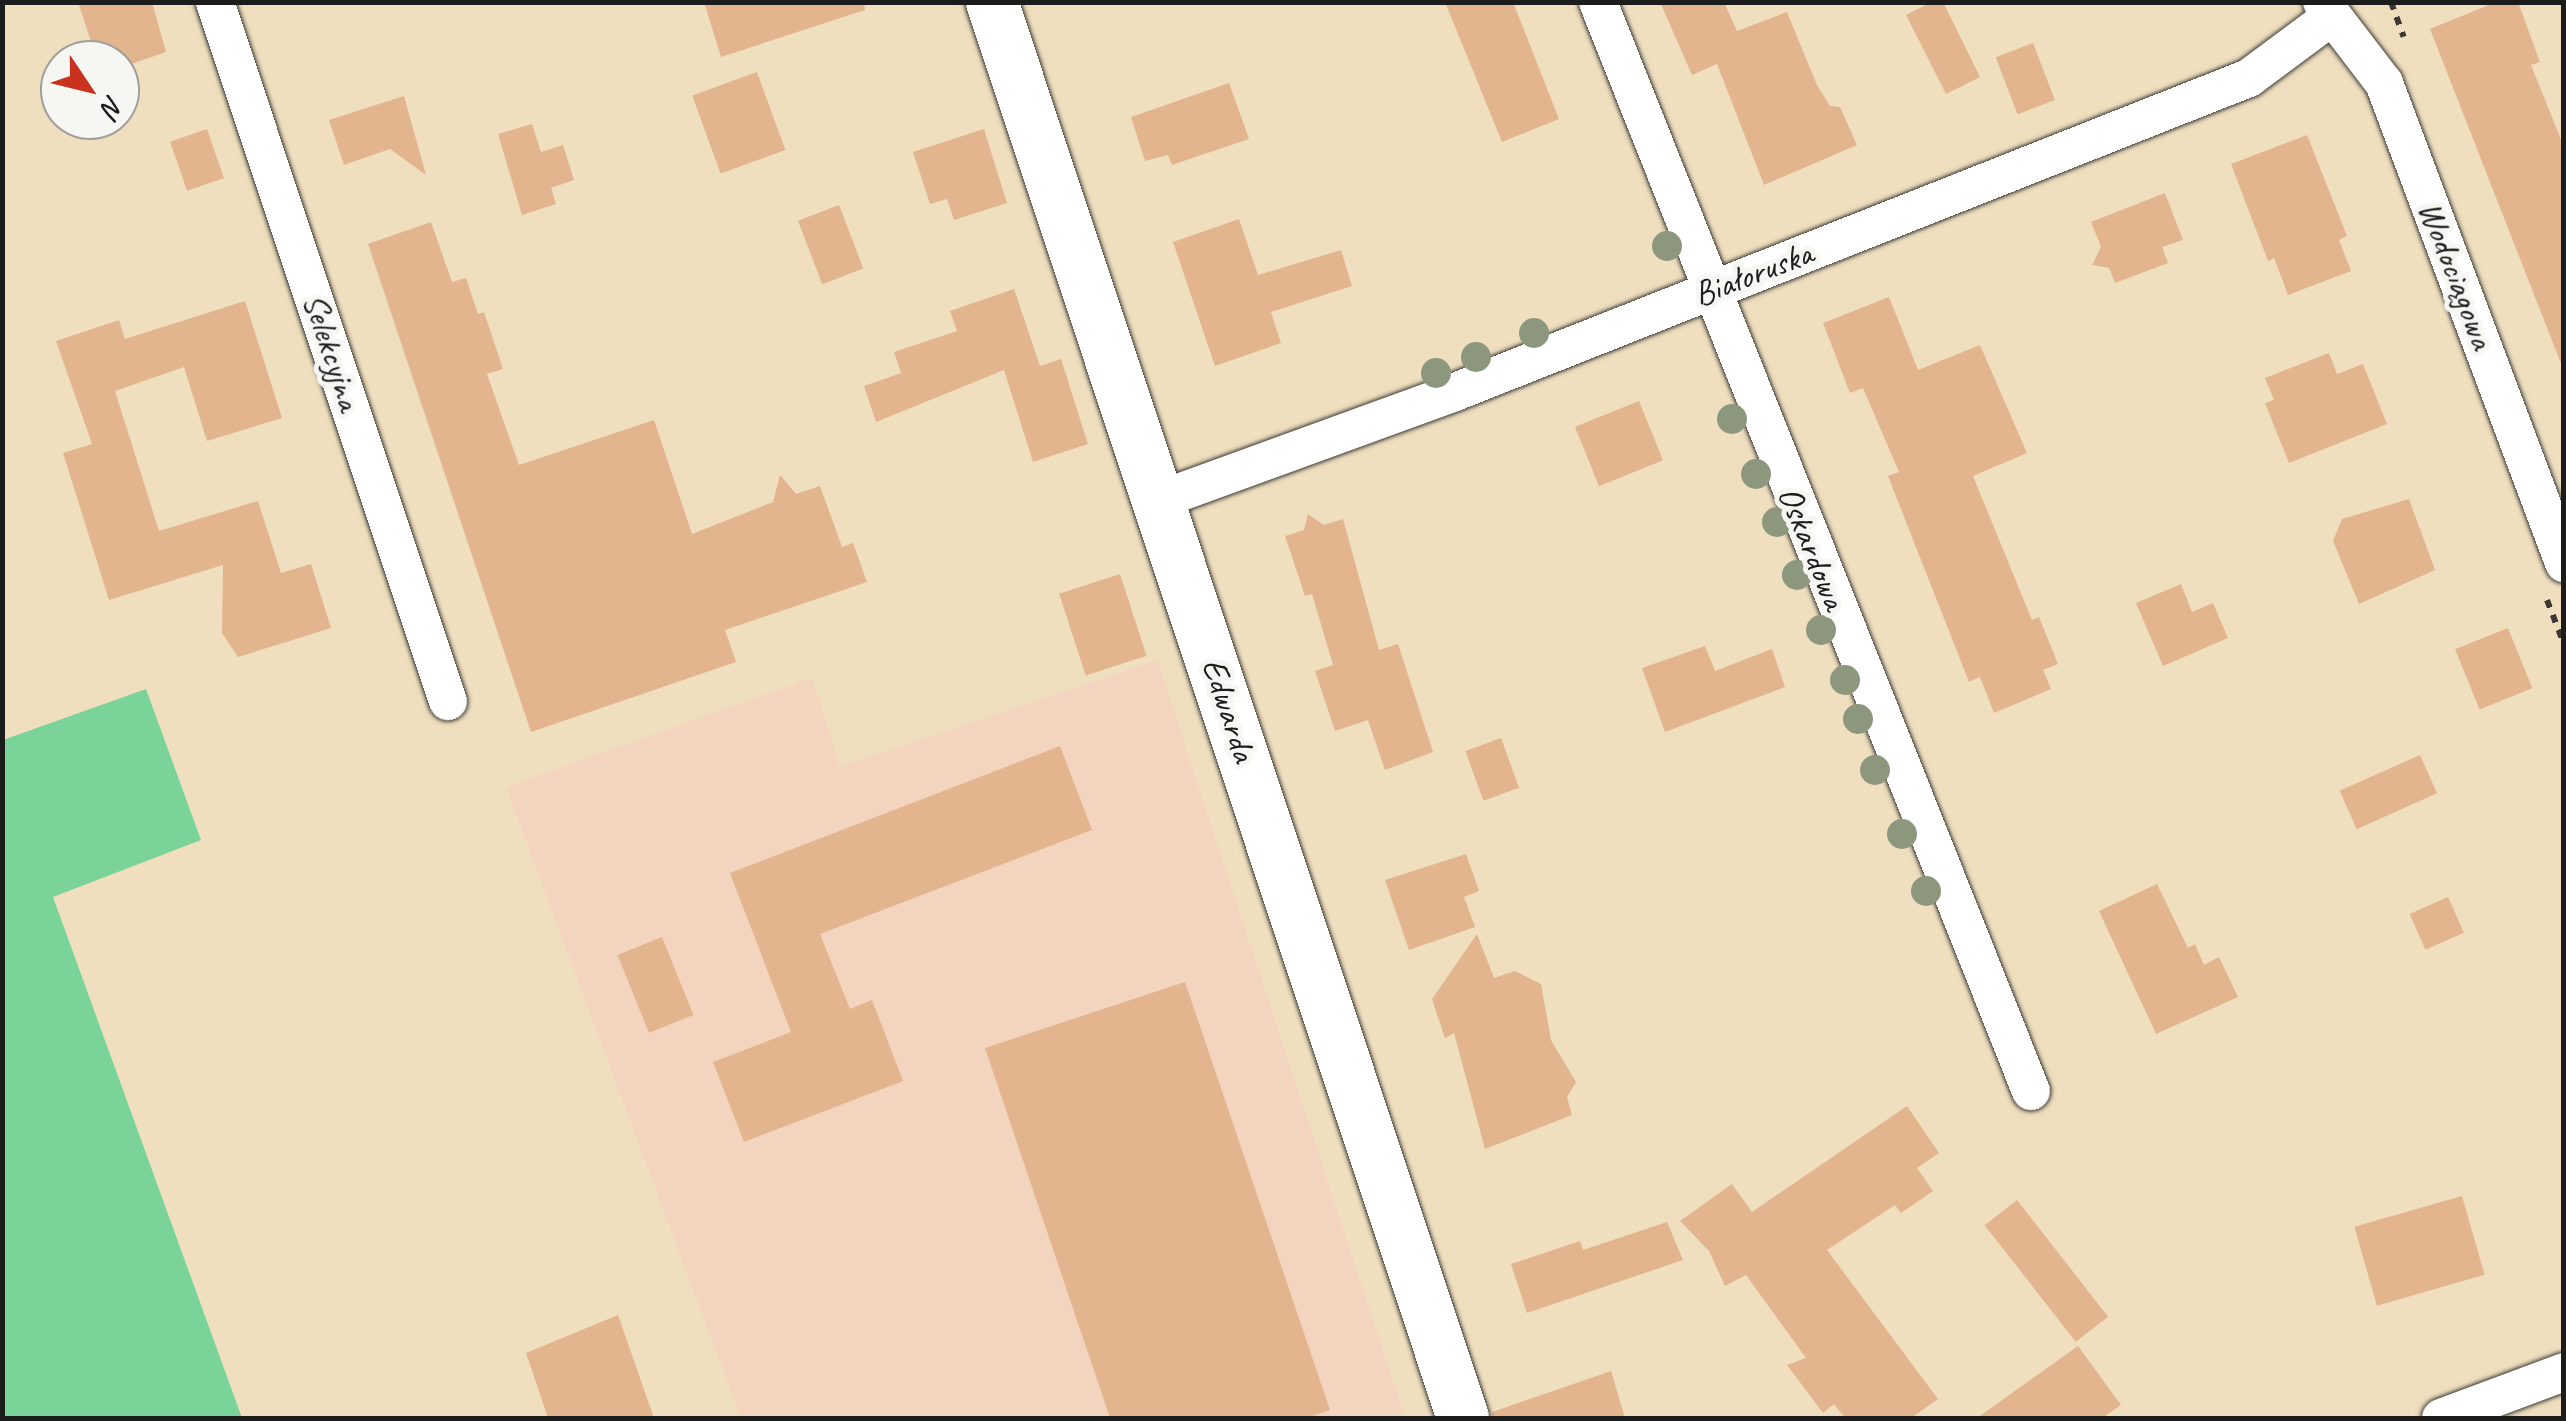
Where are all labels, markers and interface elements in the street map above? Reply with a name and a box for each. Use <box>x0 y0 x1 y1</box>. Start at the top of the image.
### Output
north arrow <box>40 40 140 140</box>
text: N <box>94 89 133 123</box>
street label: Wodociągowa <box>2409 195 2503 355</box>
street label: Białoruska <box>1688 232 1818 316</box>
street label: Selekcyjna <box>293 288 371 416</box>
street label: Oskardowa <box>1768 480 1856 616</box>
street label: Edwarda <box>1193 653 1265 767</box>

